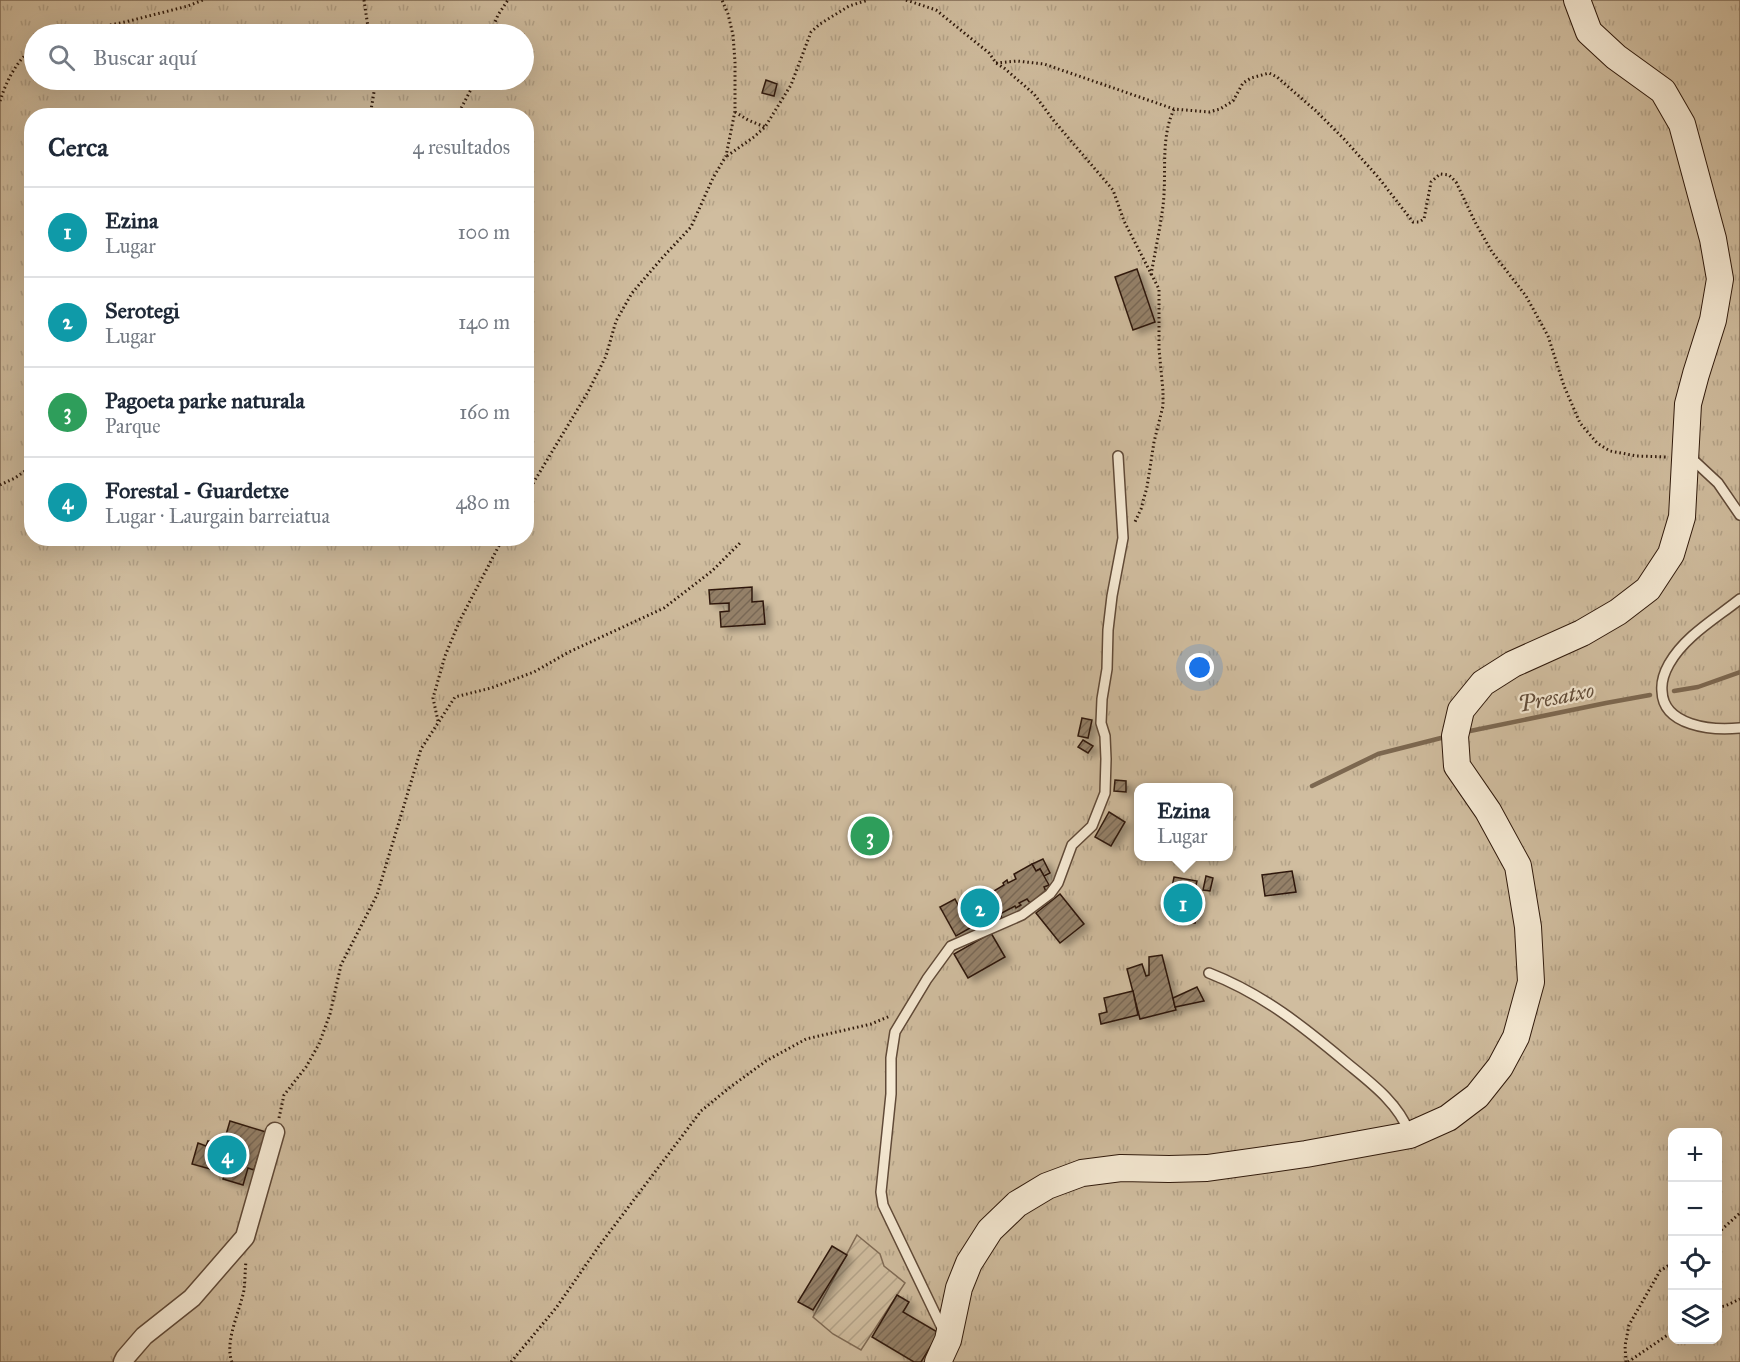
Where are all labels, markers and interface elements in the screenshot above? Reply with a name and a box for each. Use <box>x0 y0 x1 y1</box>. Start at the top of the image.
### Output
search box <box>24 24 534 90</box>
icon: search <box>45 41 78 74</box>
text: Buscar aquí <box>93 44 196 71</box>
text: Cerca <box>48 131 108 163</box>
text: 4 resultados <box>412 135 510 159</box>
text: Ezina <box>105 207 158 234</box>
text: 1 <box>64 220 71 244</box>
text: 100 m <box>458 220 510 244</box>
text: Lugar <box>105 234 156 258</box>
text: Serotegi <box>105 297 179 324</box>
text: 2 <box>63 310 72 334</box>
text: 140 m <box>458 310 510 334</box>
text: Lugar <box>105 324 156 348</box>
text: Pagoeta parke naturala <box>105 387 305 414</box>
text: 3 <box>64 400 72 424</box>
text: 160 m <box>459 400 510 424</box>
text: Parque <box>105 414 161 438</box>
text: Forestal - Guardetxe <box>105 477 289 504</box>
text: 4 <box>62 490 73 514</box>
text: 480 m <box>455 490 510 514</box>
text: Lugar · Laurgain barreiatua <box>105 504 330 528</box>
your location <box>1185 653 1214 682</box>
water label: Presatxo <box>1516 676 1596 718</box>
popup <box>1134 783 1233 861</box>
text: Ezina <box>1157 797 1210 824</box>
pin: 3 <box>850 814 890 858</box>
text: Lugar <box>1157 824 1208 848</box>
pin: 1 <box>1164 880 1202 926</box>
pin: 2 <box>960 886 1000 930</box>
map controls <box>1668 1128 1722 1344</box>
button: + <box>1668 1128 1722 1182</box>
pin: 4 <box>208 1132 246 1178</box>
button: − <box>1668 1182 1722 1236</box>
button: locate <box>1668 1236 1722 1290</box>
button: layers <box>1668 1290 1722 1344</box>

